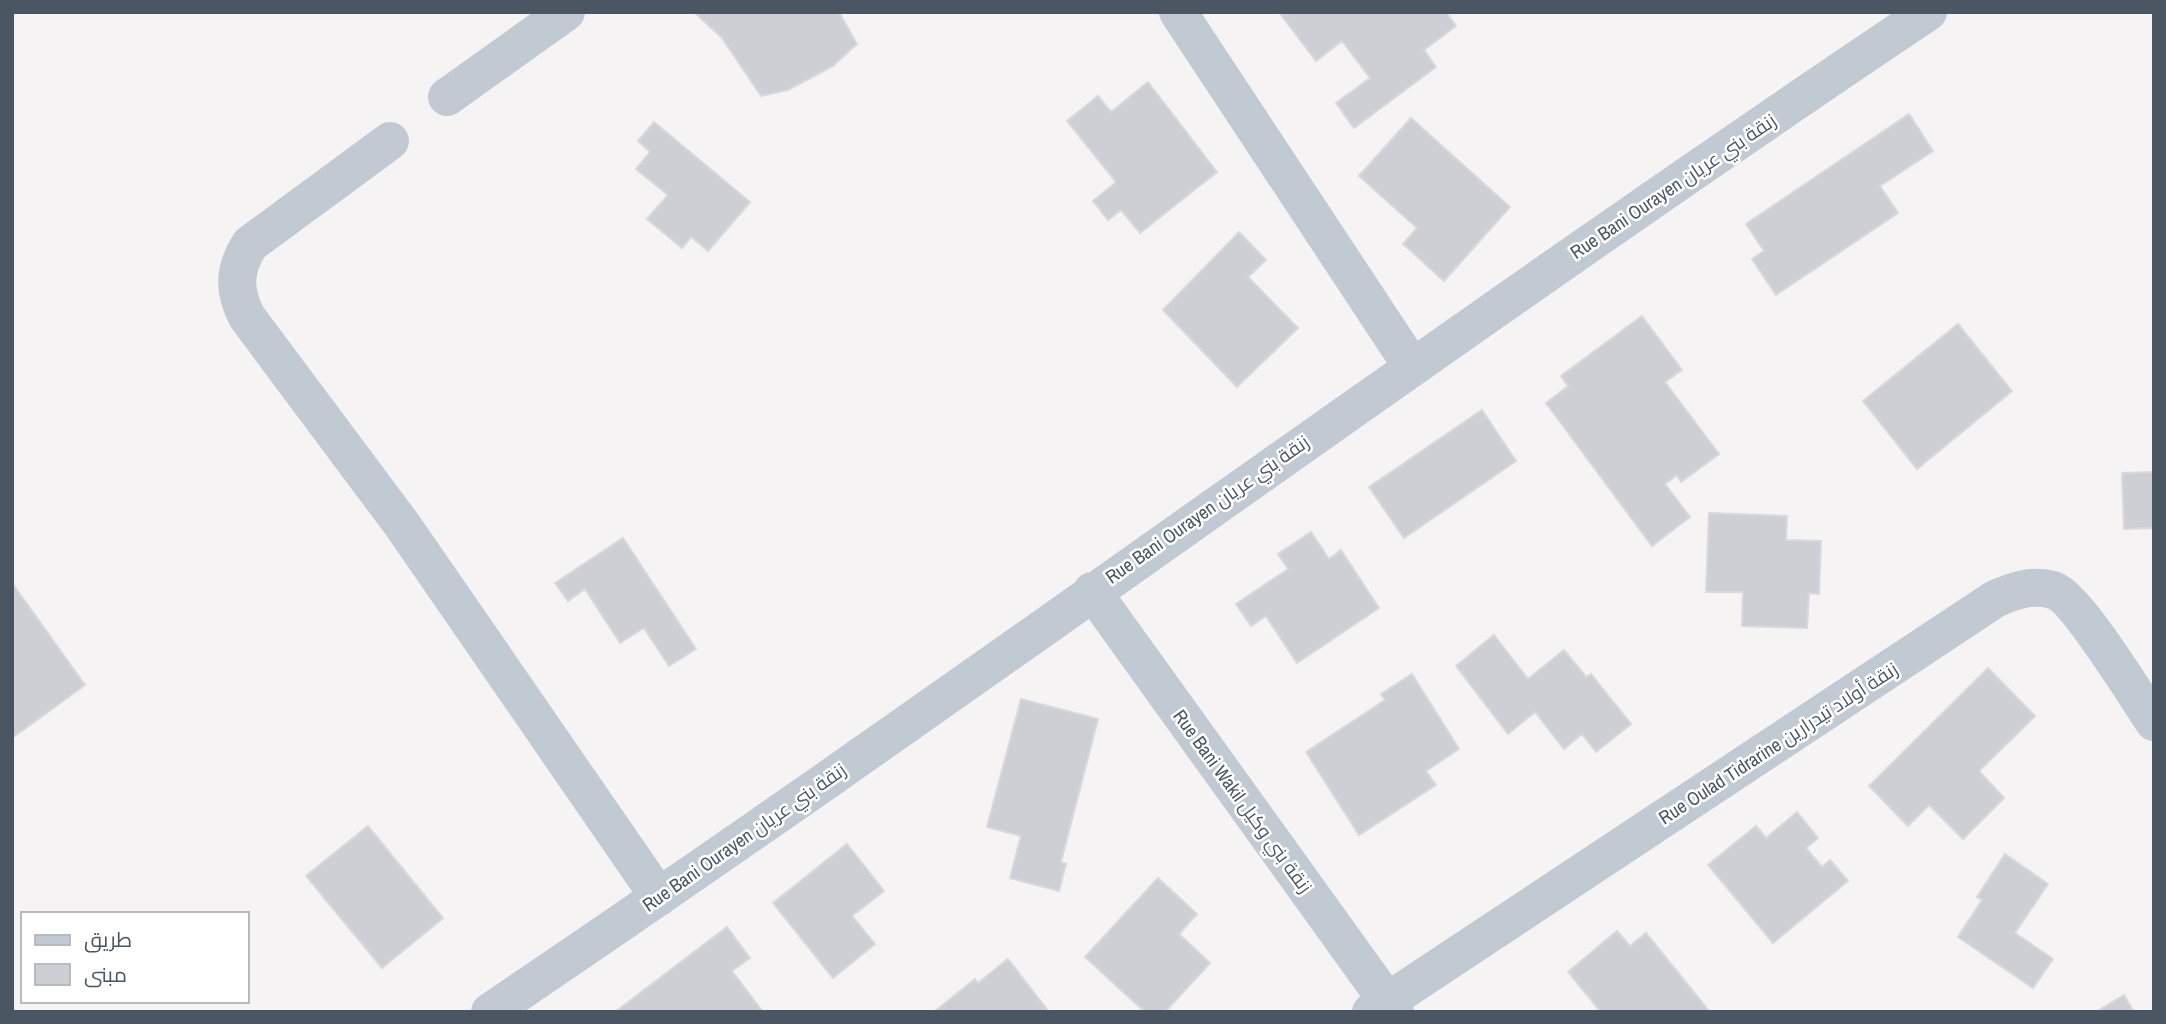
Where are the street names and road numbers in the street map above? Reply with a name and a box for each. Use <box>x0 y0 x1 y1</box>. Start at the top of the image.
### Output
street label: Rue Bani Ourayen زنقة بني عريان <box>1565 107 1782 266</box>
street label: Rue Bani Ourayen زنقة بني عريان <box>1100 429 1315 591</box>
street label: Rue Oulad Tidrarine زنقة أولاد تيدرارين <box>1653 656 1903 830</box>
street label: Rue Bani Wakil زنقة بني وكيل <box>1166 704 1319 899</box>
street label: Rue Bani Ourayen زنقة بني عريان <box>637 757 852 919</box>

